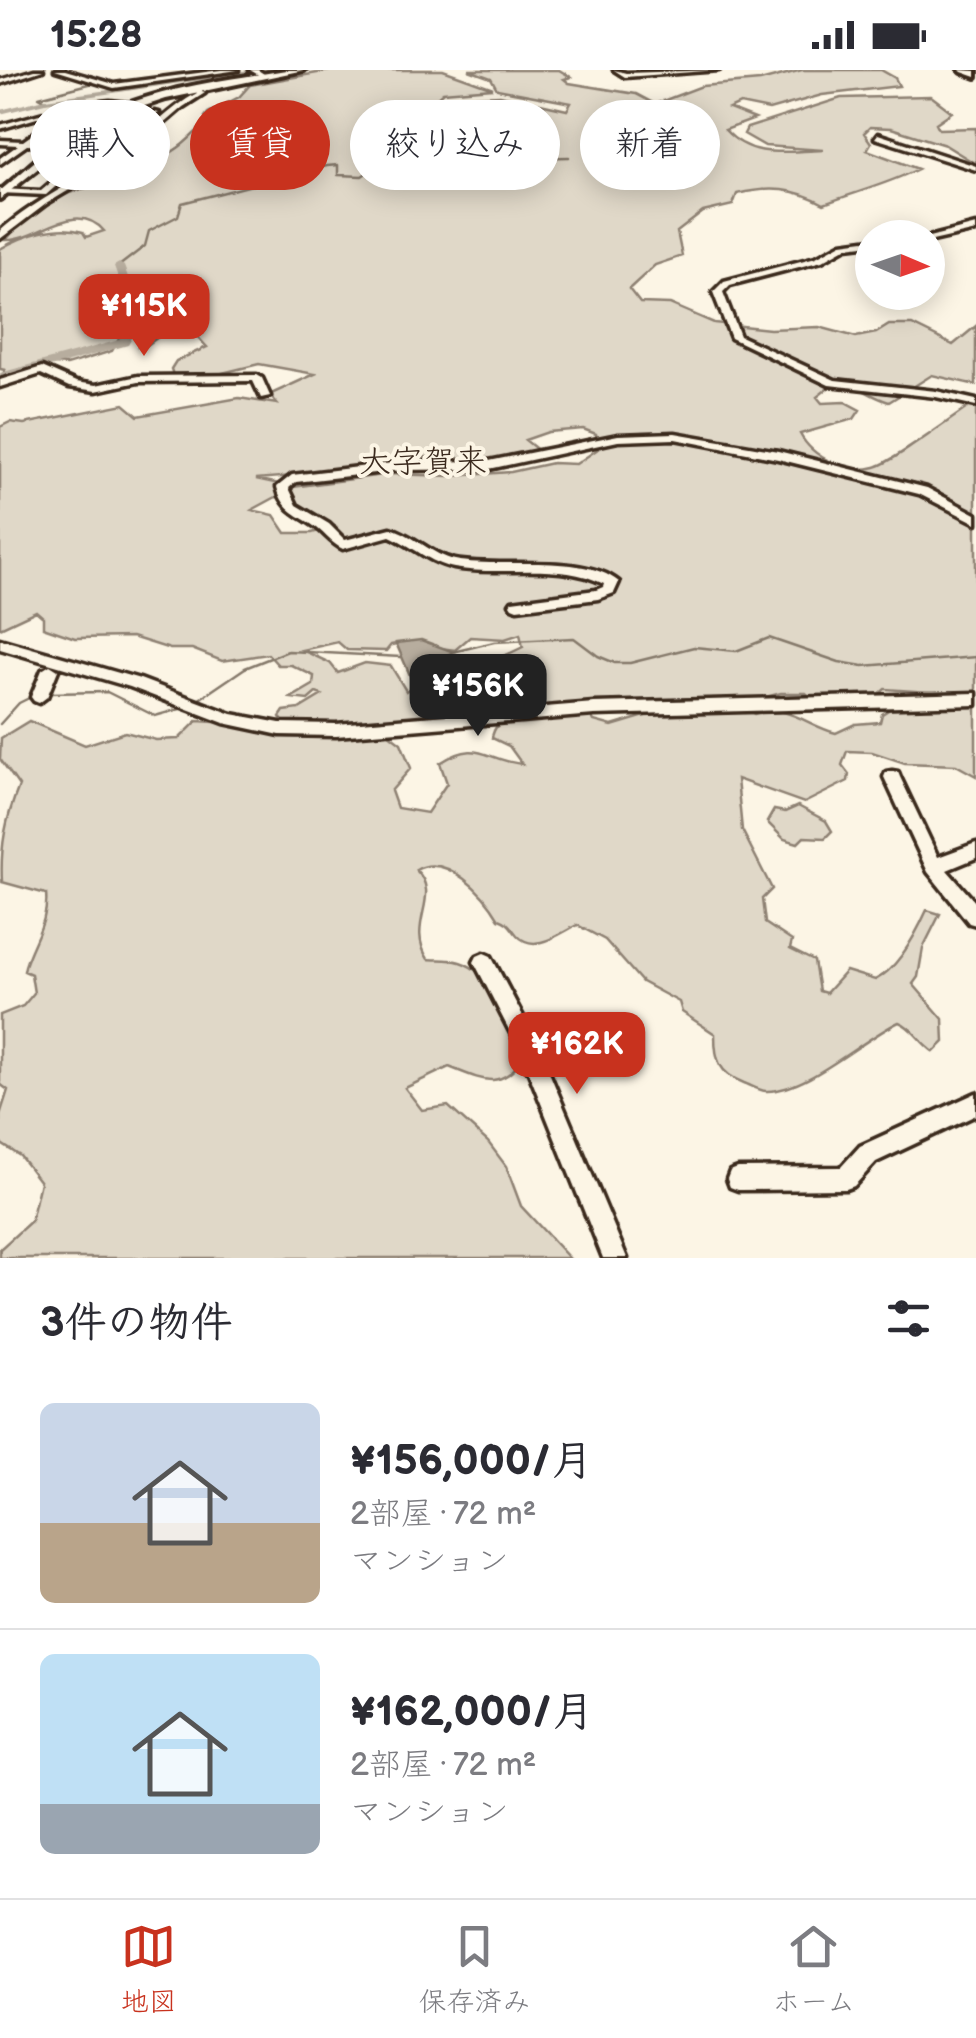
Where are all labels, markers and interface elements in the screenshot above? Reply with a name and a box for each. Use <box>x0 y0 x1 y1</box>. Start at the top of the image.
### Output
text: 15:28 <box>50 13 143 58</box>
chip: 購入 <box>30 100 170 190</box>
chip: 賃貸 <box>190 100 330 190</box>
chip: 絞り込み <box>350 100 560 190</box>
chip: 新着 <box>580 100 720 190</box>
north arrow <box>855 220 945 310</box>
map controls <box>855 220 945 310</box>
pin: ¥115K <box>74 274 214 359</box>
text: ¥115K <box>101 287 187 326</box>
district label: 大字賀来 <box>359 443 487 482</box>
pin: ¥156K <box>408 654 548 739</box>
text: ¥156K <box>432 667 524 706</box>
pin: ¥162K <box>507 1012 647 1097</box>
text: ¥162K <box>530 1025 624 1064</box>
icon: filters <box>881 1291 936 1346</box>
text: 3件の物件 <box>40 1298 233 1349</box>
text: ¥156,000/月 <box>350 1436 593 1487</box>
icon: home <box>120 1443 240 1563</box>
text: 2部屋 · 72 m² <box>350 1495 536 1534</box>
text: マンション <box>350 1542 509 1581</box>
text: ¥162,000/月 <box>350 1687 594 1738</box>
icon: home <box>120 1694 240 1814</box>
text: 2部屋 · 72 m² <box>350 1746 536 1785</box>
text: マンション <box>350 1793 509 1832</box>
tab: 地図 <box>121 1919 177 2019</box>
tab: 保存済み <box>419 1919 531 2019</box>
tab: ホーム <box>772 1919 855 2019</box>

